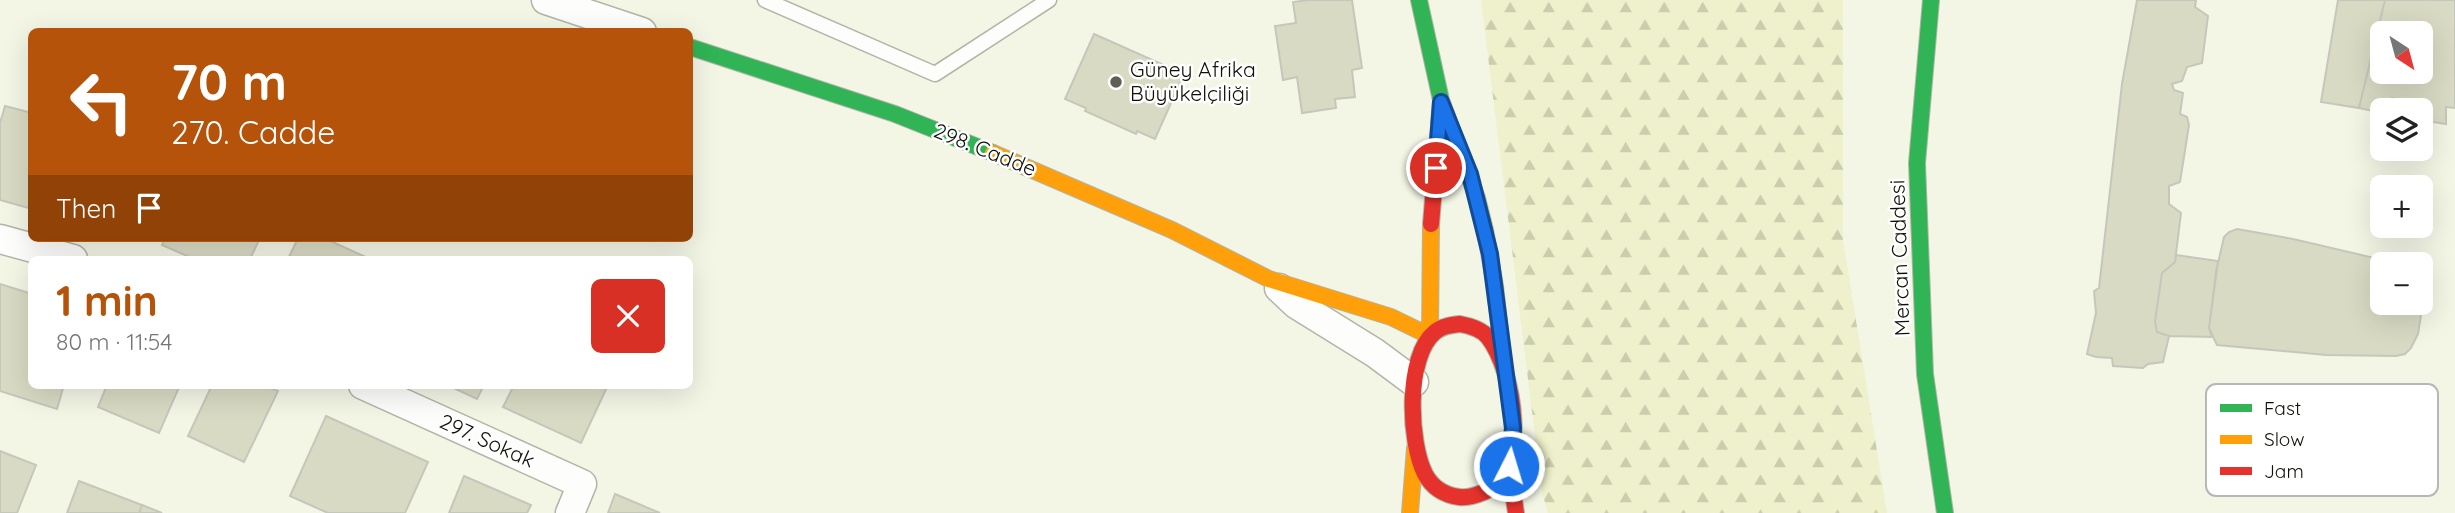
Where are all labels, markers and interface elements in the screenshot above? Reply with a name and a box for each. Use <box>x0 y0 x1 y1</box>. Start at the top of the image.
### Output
north arrow <box>2370 21 2432 84</box>
map controls <box>2370 21 2433 315</box>
text: 70 m <box>171 51 287 112</box>
icon: left <box>56 56 147 147</box>
place label: Güney Afrika Büyükelçiliği <box>1130 56 1256 106</box>
marker: Güney Afrika Büyükelçiliği <box>1108 74 1124 90</box>
button: layers <box>2370 98 2433 161</box>
text: 270. Cadde <box>171 112 335 152</box>
street label: 298. Cadde <box>930 117 1040 181</box>
pin <box>1406 138 1466 198</box>
icon: arrive <box>1417 149 1455 187</box>
button: + <box>2370 175 2433 238</box>
street label: Mercan Caddesi <box>1883 179 1915 337</box>
icon: arrive <box>130 189 168 227</box>
text: Then <box>56 192 116 225</box>
button: − <box>2370 252 2433 315</box>
text: 1 min <box>56 274 158 327</box>
button: close <box>591 279 665 353</box>
text: 80 m · 11:54 <box>56 327 172 356</box>
legend <box>2206 384 2438 496</box>
text: Fast <box>2264 396 2301 420</box>
street label: 297. Sokak <box>436 408 539 473</box>
text: Slow <box>2264 427 2305 451</box>
position arrow <box>1472 429 1546 503</box>
text: Jam <box>2264 459 2304 483</box>

